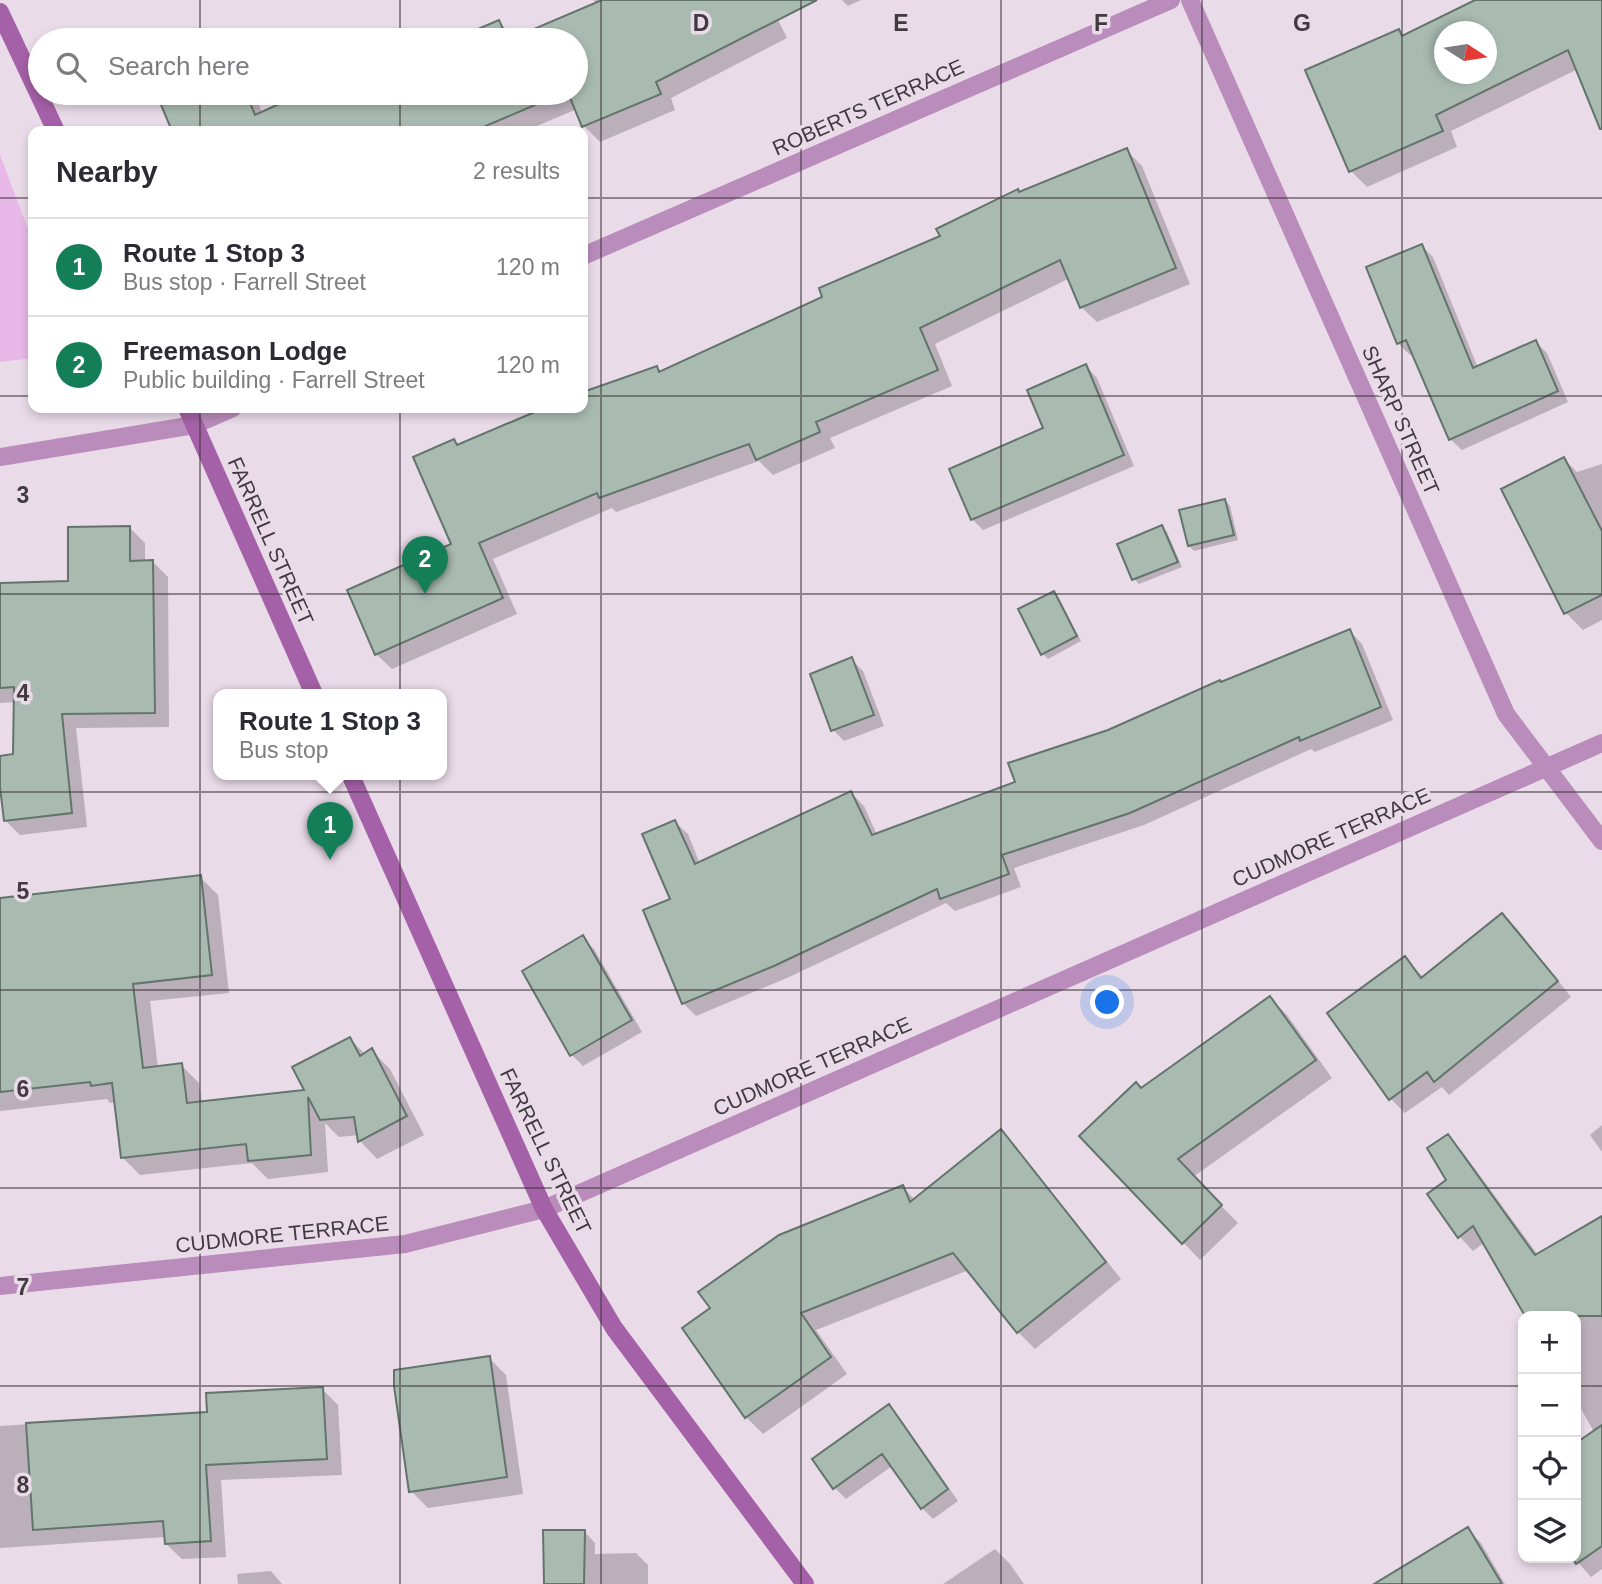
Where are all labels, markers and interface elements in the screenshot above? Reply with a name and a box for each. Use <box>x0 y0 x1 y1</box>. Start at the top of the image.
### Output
text: D <box>693 10 709 36</box>
text: E <box>893 10 909 36</box>
text: F <box>1094 10 1108 36</box>
text: G <box>1293 10 1311 36</box>
north arrow <box>1434 21 1497 84</box>
search box <box>28 28 588 105</box>
icon: search <box>52 48 90 86</box>
text: Search here <box>108 51 250 81</box>
street label: ROBERTS TERRACE <box>769 54 967 160</box>
text: Nearby <box>56 155 158 188</box>
text: 2 results <box>473 158 560 184</box>
text: Route 1 Stop 3 <box>123 238 305 268</box>
text: 1 <box>73 254 85 280</box>
text: 120 m <box>496 254 560 280</box>
text: Bus stop · Farrell Street <box>123 269 366 295</box>
text: Freemason Lodge <box>123 336 347 366</box>
street label: SHARP STREET <box>1358 342 1444 498</box>
text: 2 <box>73 352 85 378</box>
text: 120 m <box>496 352 560 378</box>
text: Public building · Farrell Street <box>123 367 425 393</box>
street label: FARRELL STREET <box>224 454 318 629</box>
text: 3 <box>17 482 29 508</box>
pin: 2 <box>402 536 448 594</box>
text: 4 <box>17 680 30 706</box>
popup <box>213 689 447 780</box>
text: Route 1 Stop 3 <box>239 706 421 736</box>
text: Bus stop <box>239 737 328 763</box>
street label: CUDMORE TERRACE <box>1228 783 1434 891</box>
pin: 1 <box>307 802 353 860</box>
text: 5 <box>17 878 30 904</box>
your location <box>1090 985 1124 1019</box>
street label: CUDMORE TERRACE <box>709 1012 915 1120</box>
street label: FARRELL STREET <box>496 1064 596 1238</box>
text: 6 <box>17 1076 29 1102</box>
street label: CUDMORE TERRACE <box>174 1211 390 1257</box>
text: 7 <box>17 1274 29 1300</box>
map controls <box>1518 1311 1581 1563</box>
button: + <box>1518 1311 1581 1374</box>
button: − <box>1518 1374 1581 1437</box>
button: locate <box>1518 1437 1581 1500</box>
text: 8 <box>17 1472 30 1498</box>
button: layers <box>1518 1500 1581 1563</box>

